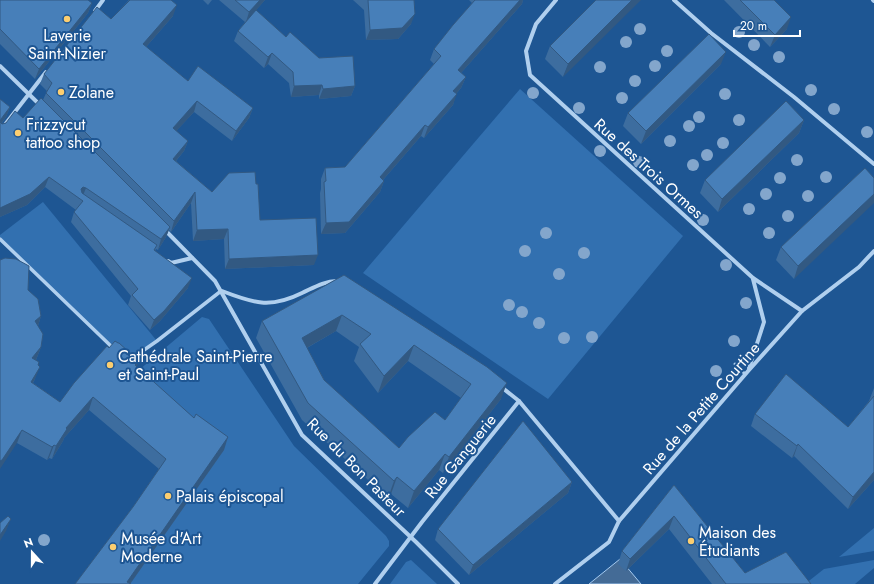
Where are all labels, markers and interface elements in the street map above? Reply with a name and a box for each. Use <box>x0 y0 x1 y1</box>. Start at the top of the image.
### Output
scale bar <box>734 12 800 38</box>
marker: Laverie Saint-Nizier <box>62 14 72 24</box>
text: 20 m <box>740 17 767 35</box>
place label: Laverie Saint-Nizier <box>28 24 107 65</box>
place label: Zolane <box>69 81 114 104</box>
marker: Zolane <box>56 87 66 97</box>
place label: Frizzycut tattoo shop <box>26 113 100 154</box>
street label: Rue des Trois Ormes <box>589 113 708 224</box>
marker: Frizzycut tattoo shop <box>13 128 23 138</box>
street label: Rue de la Petite Courtine <box>637 337 765 479</box>
place label: Cathédrale Saint-Pierre et Saint-Paul <box>118 345 273 386</box>
marker: Cathédrale Saint-Pierre et Saint-Paul <box>105 360 115 370</box>
street label: Rue Ganguerie <box>419 409 502 503</box>
street label: Rue du Bon Pasteur <box>302 413 412 523</box>
place label: Palais épiscopal <box>176 485 284 508</box>
marker: Palais épiscopal <box>163 491 173 501</box>
place label: Maison des Étudiants <box>699 521 776 562</box>
place label: Musée d'Art Moderne <box>121 527 201 568</box>
north arrow <box>12 532 52 572</box>
text: N <box>21 534 35 552</box>
marker: Maison des Étudiants <box>686 536 696 546</box>
marker: Musée d'Art Moderne <box>108 542 118 552</box>

